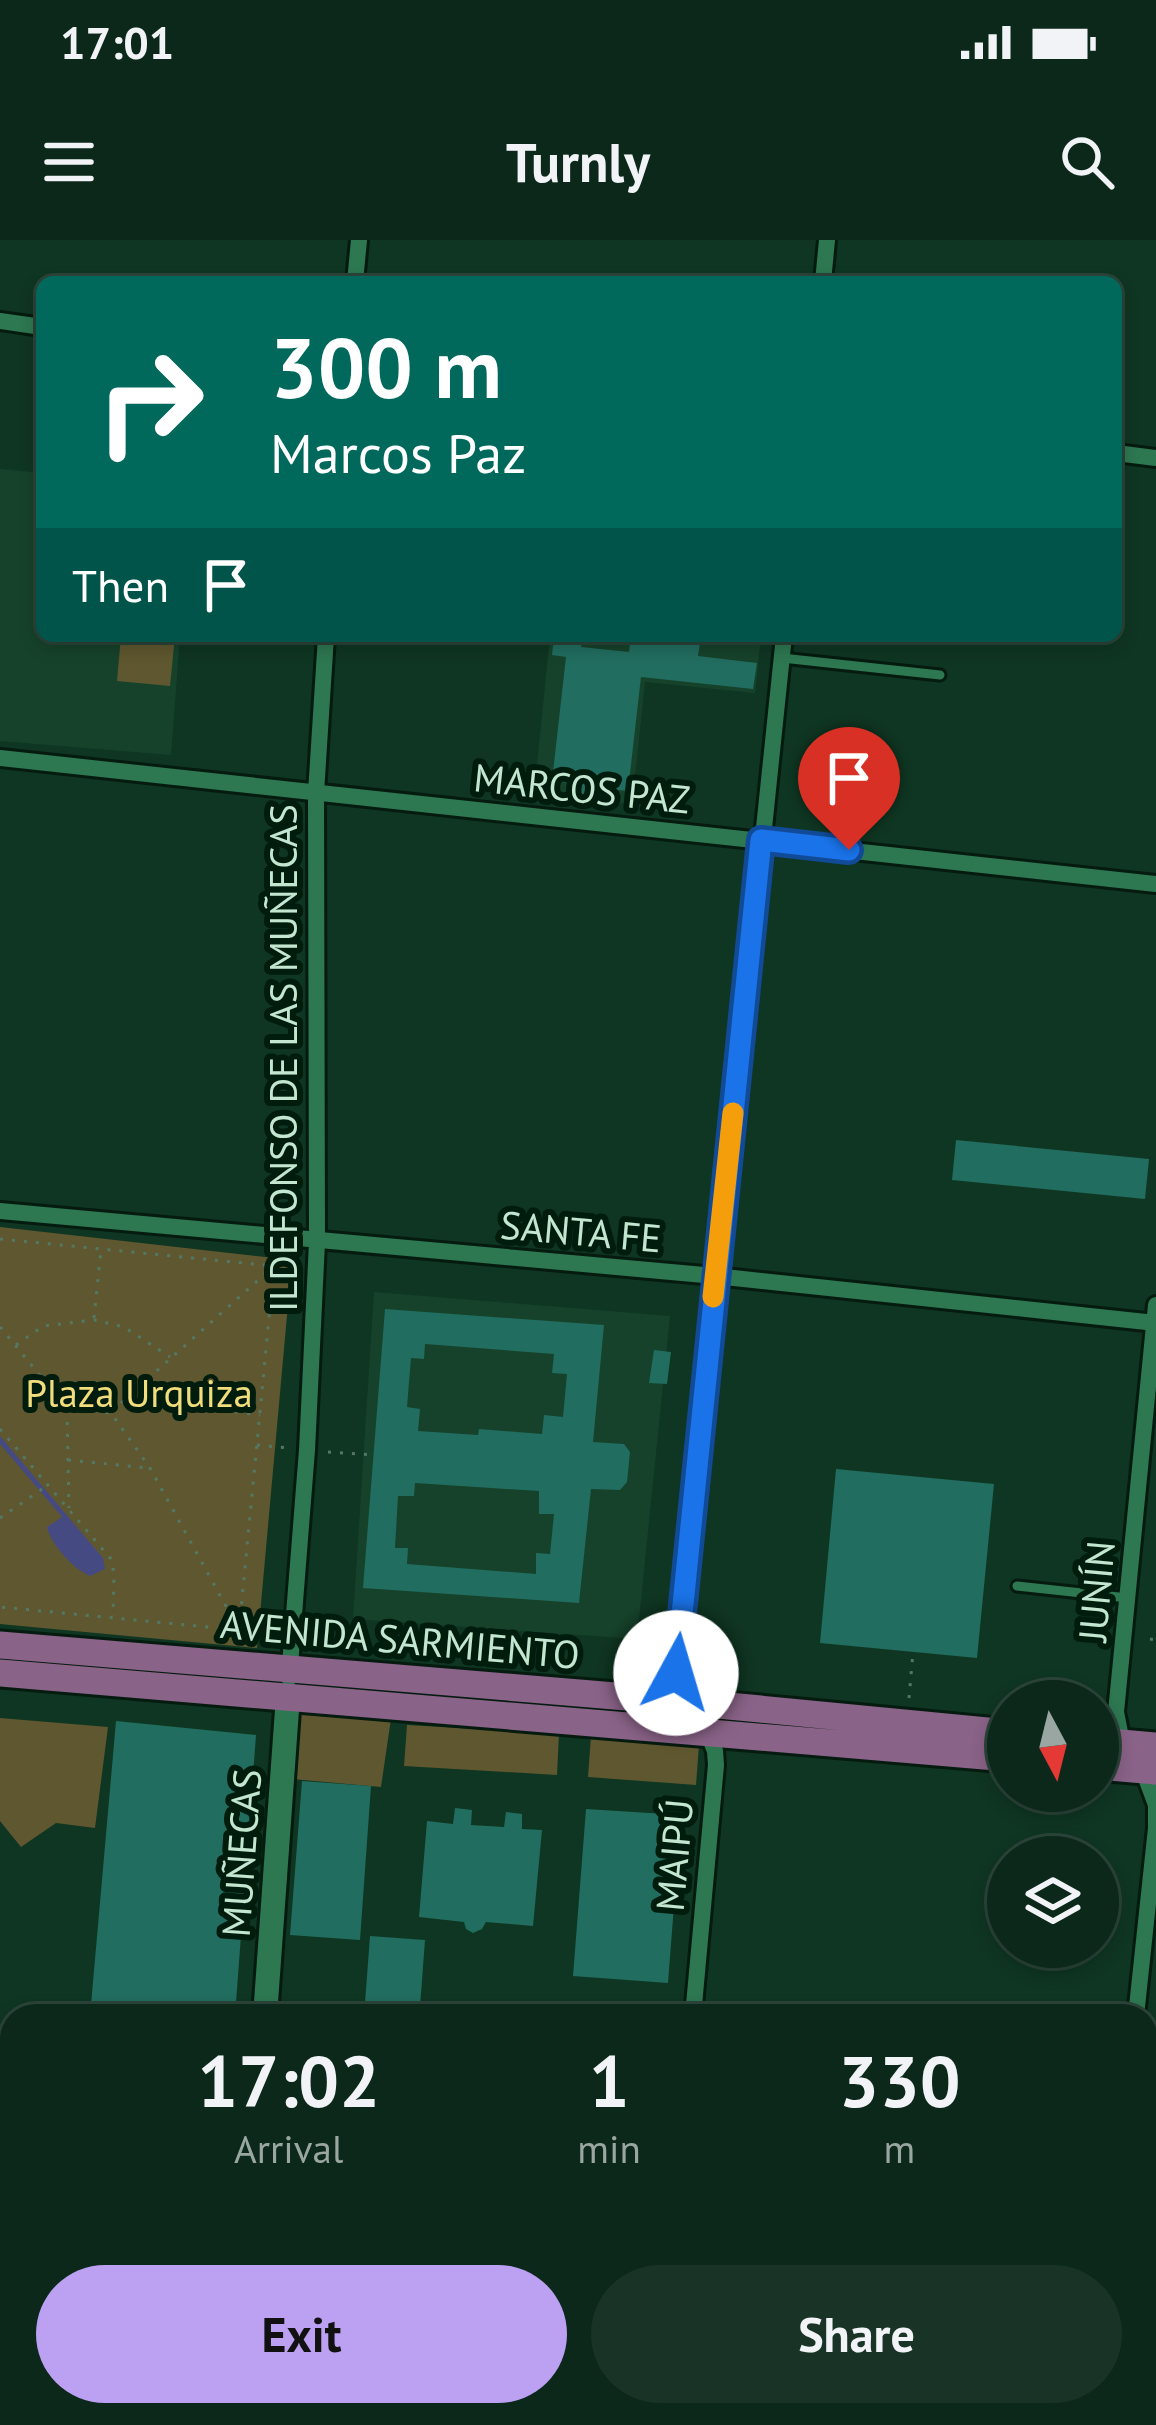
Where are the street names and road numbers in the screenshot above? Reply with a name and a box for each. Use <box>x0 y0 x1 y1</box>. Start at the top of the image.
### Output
street label: MARCOS PAZ <box>471 751 693 825</box>
street label: ILDEFONSO DE LAS MUÑECAS <box>257 804 308 1312</box>
street label: SANTA FE <box>498 1199 664 1263</box>
street label: JUNÍN <box>1066 1539 1126 1645</box>
street label: AVENIDA SARMIENTO <box>218 1598 582 1680</box>
street label: MUÑECAS <box>210 1767 272 1939</box>
street label: MAIPÚ <box>644 1797 704 1913</box>

